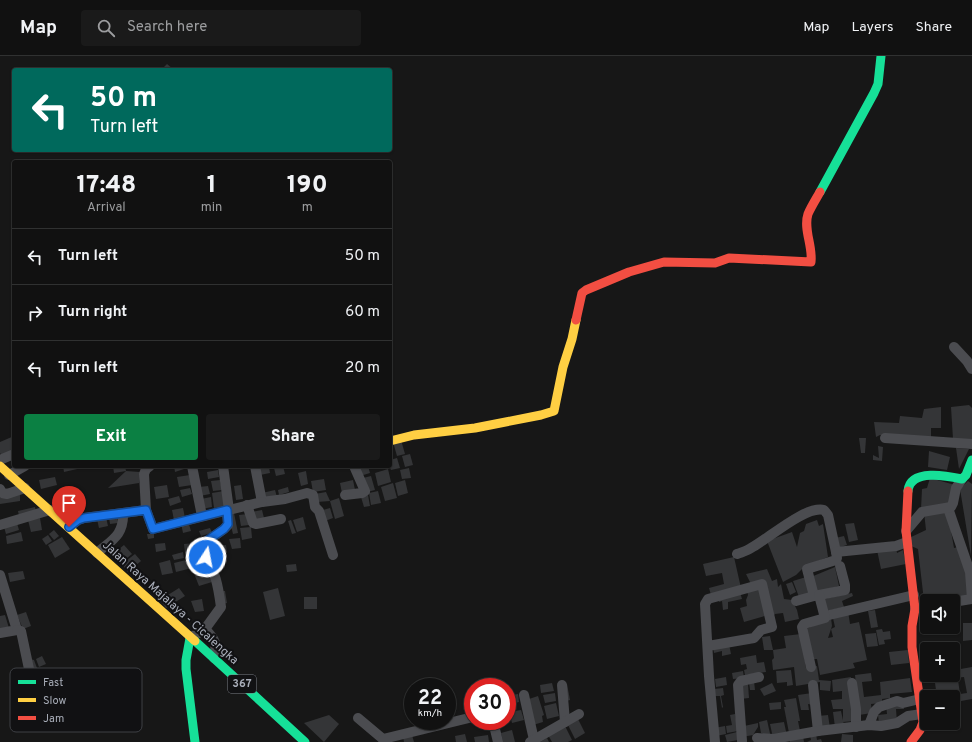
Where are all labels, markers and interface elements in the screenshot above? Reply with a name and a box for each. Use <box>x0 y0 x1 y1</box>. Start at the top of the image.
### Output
search box <box>81 10 361 46</box>
text: Map <box>20 16 57 40</box>
icon: search <box>95 17 117 39</box>
text: Search here <box>127 18 207 37</box>
text: Map <box>803 19 829 36</box>
text: Layers <box>851 19 893 36</box>
text: Share <box>915 19 952 36</box>
text: 50 m <box>90 81 157 117</box>
icon: left <box>24 84 76 136</box>
text: Turn left <box>90 116 158 139</box>
text: 17:48 <box>76 171 136 201</box>
text: 1 <box>207 171 216 201</box>
text: 190 <box>287 171 328 201</box>
text: Arrival <box>87 200 126 216</box>
text: min <box>201 200 222 216</box>
text: m <box>302 200 313 216</box>
icon: left <box>24 246 46 268</box>
text: Turn left <box>58 247 118 266</box>
text: 50 m <box>345 247 380 266</box>
icon: right <box>24 302 46 324</box>
text: Turn right <box>58 303 127 322</box>
text: 60 m <box>345 303 380 322</box>
icon: left <box>24 358 46 380</box>
text: Turn left <box>58 359 118 378</box>
text: 20 m <box>345 359 380 378</box>
button: Exit <box>24 414 198 460</box>
button: Share <box>206 414 380 460</box>
pin <box>52 486 86 527</box>
icon: arrive <box>58 492 80 514</box>
position arrow <box>185 536 227 578</box>
street label: Jalan Raya Majalaya - Cicalengka <box>99 538 241 668</box>
map controls <box>920 594 960 730</box>
button: sound <box>920 594 960 634</box>
button: + <box>920 642 960 682</box>
legend <box>10 668 142 732</box>
road number: 367 <box>228 675 256 693</box>
text: Fast <box>43 676 63 690</box>
speed limit sign: 30 <box>464 678 516 730</box>
text: 22 <box>418 686 442 712</box>
button: − <box>920 690 960 730</box>
text: Slow <box>43 694 66 708</box>
text: km/h <box>418 707 442 720</box>
text: Jam <box>43 712 64 726</box>

